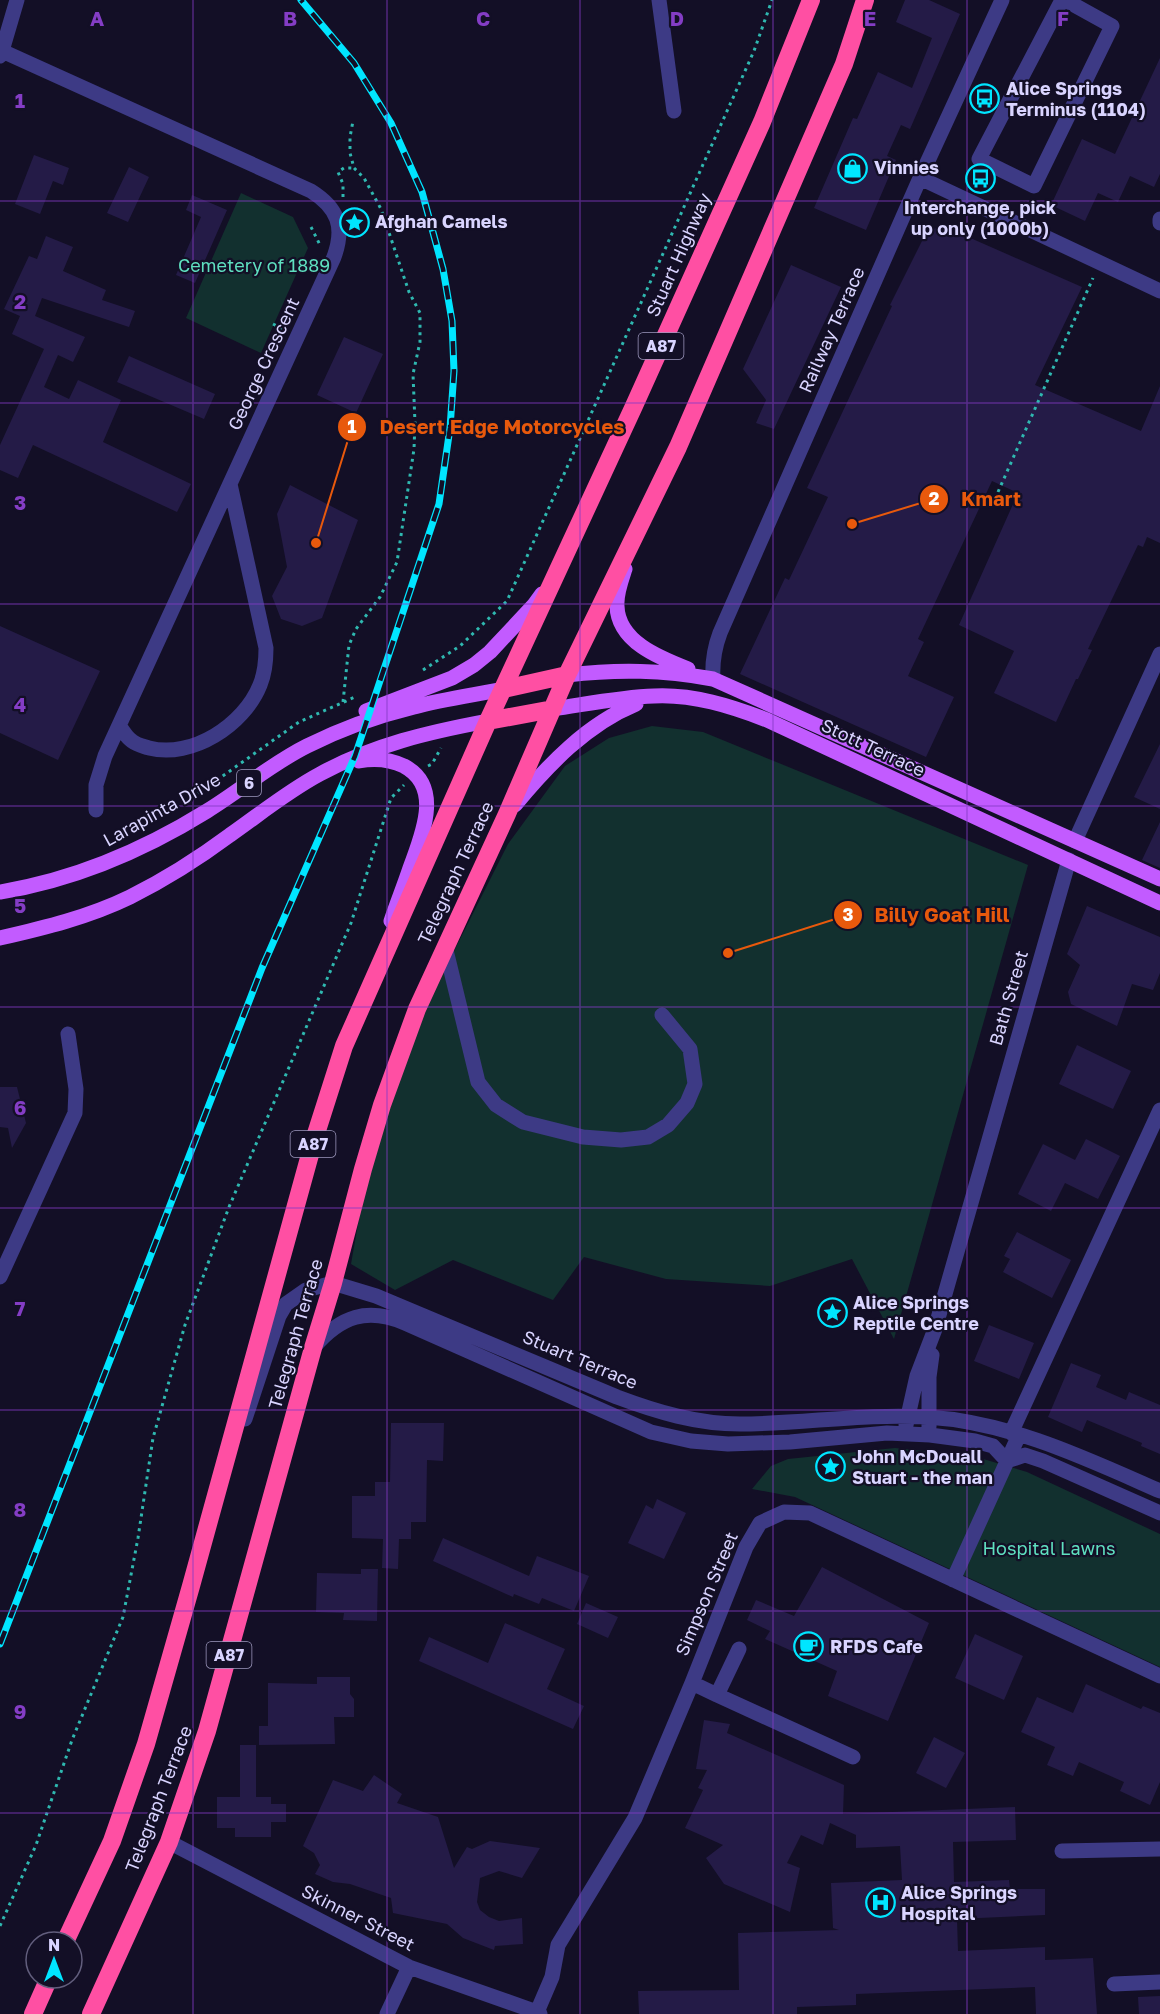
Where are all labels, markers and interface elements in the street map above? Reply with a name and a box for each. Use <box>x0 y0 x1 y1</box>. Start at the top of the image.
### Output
text: A <box>90 6 104 30</box>
text: B <box>283 6 297 30</box>
text: C <box>476 6 490 30</box>
text: D <box>670 6 684 30</box>
text: E <box>864 6 876 30</box>
text: F <box>1057 6 1069 30</box>
place label: Alice Springs Terminus (1104) <box>1006 77 1146 120</box>
bus stop icon: Alice Springs Terminus (1104) <box>969 83 1001 115</box>
text: 1 <box>15 88 25 112</box>
shop icon: Vinnies <box>837 152 869 184</box>
place label: Vinnies <box>874 156 939 178</box>
bus stop icon: Interchange, pick up only (1000b) <box>964 163 996 195</box>
street label: Stuart Highway <box>641 189 715 320</box>
place label: Interchange, pick up only (1000b) <box>904 196 1057 239</box>
place icon: Afghan Camels <box>338 206 370 238</box>
place label: Afghan Camels <box>375 210 507 232</box>
park label: Cemetery of 1889 <box>178 254 330 276</box>
street label: Railway Terrace <box>793 263 869 396</box>
text: 2 <box>14 289 26 313</box>
street label: George Crescent <box>223 294 304 434</box>
road number: A87 <box>638 333 684 359</box>
callout: Desert Edge Motorcycles <box>337 408 636 446</box>
text: Desert Edge Motorcycles <box>379 414 625 438</box>
text: 1 <box>347 415 357 437</box>
callout: Kmart <box>919 480 1033 518</box>
text: Kmart <box>961 486 1021 510</box>
text: 2 <box>929 487 940 509</box>
text: 3 <box>14 490 26 514</box>
text: 4 <box>14 692 26 716</box>
street label: Stott Terrace <box>818 713 929 781</box>
street label: Larapinta Drive <box>99 768 224 850</box>
road number: 6 <box>237 770 261 796</box>
street label: Telegraph Terrace <box>412 798 498 947</box>
text: 5 <box>14 893 26 917</box>
callout: Billy Goat Hill <box>833 896 1022 934</box>
text: Billy Goat Hill <box>875 902 1010 926</box>
text: 3 <box>843 903 854 925</box>
street label: Bath Street <box>984 948 1032 1048</box>
text: 6 <box>14 1095 26 1119</box>
road number: A87 <box>290 1131 336 1157</box>
street label: Telegraph Terrace <box>263 1256 327 1411</box>
place label: Alice Springs Reptile Centre <box>853 1291 979 1334</box>
text: 7 <box>15 1296 26 1320</box>
place icon: Alice Springs Reptile Centre <box>816 1297 848 1329</box>
street label: Stuart Terrace <box>520 1325 641 1393</box>
place label: John McDouall Stuart - the man <box>852 1445 993 1488</box>
place icon: John McDouall Stuart - the man <box>815 1451 847 1483</box>
text: 8 <box>14 1497 26 1521</box>
street label: Simpson Street <box>670 1528 742 1659</box>
park label: Hospital Lawns <box>982 1537 1116 1559</box>
cafe icon: RFDS Cafe <box>793 1631 825 1663</box>
place label: RFDS Cafe <box>830 1635 923 1657</box>
road number: A87 <box>206 1642 252 1668</box>
text: 9 <box>14 1699 26 1723</box>
street label: Telegraph Terrace <box>120 1722 196 1875</box>
street label: Skinner Street <box>298 1879 419 1955</box>
place label: Alice Springs Hospital <box>901 1881 1017 1924</box>
hospital icon: Alice Springs Hospital <box>864 1887 896 1919</box>
north arrow <box>24 1930 84 1990</box>
text: N <box>48 1935 60 1955</box>

